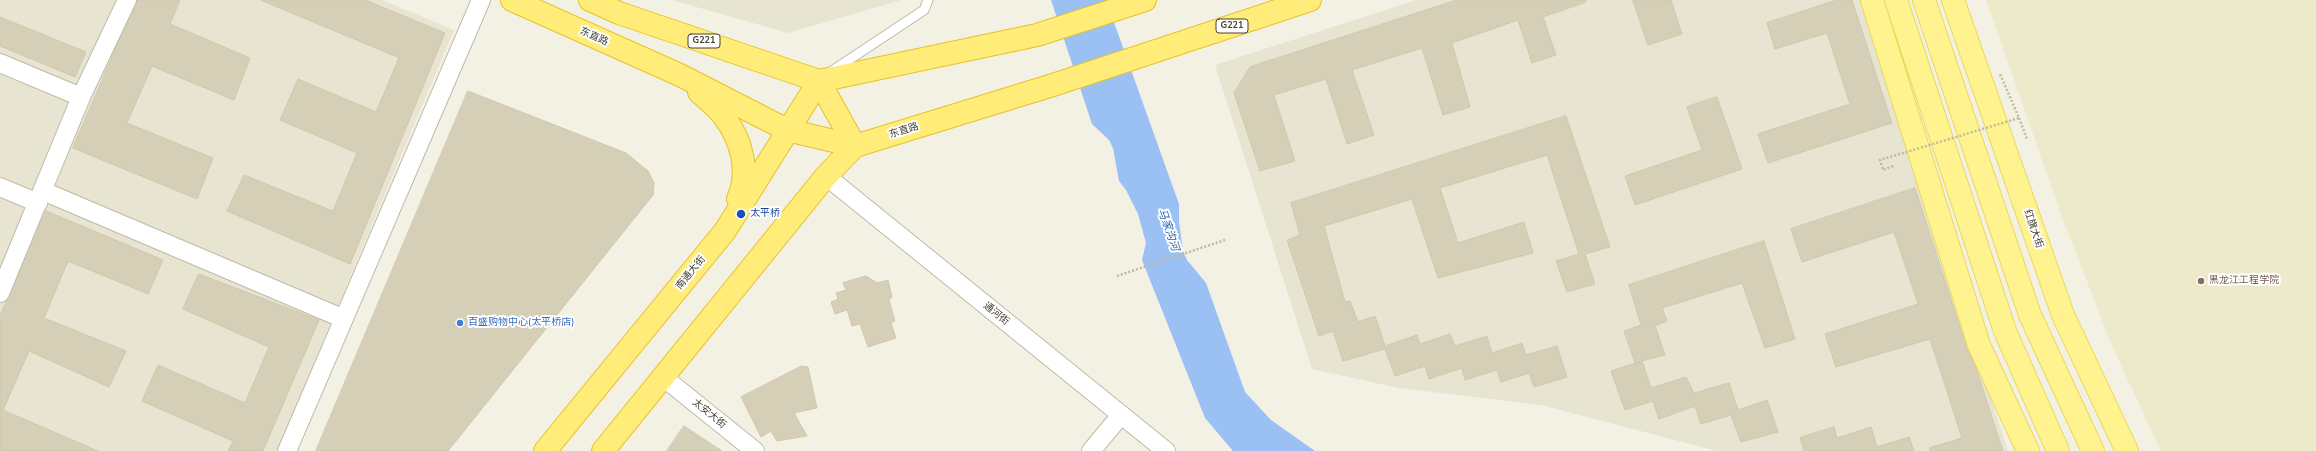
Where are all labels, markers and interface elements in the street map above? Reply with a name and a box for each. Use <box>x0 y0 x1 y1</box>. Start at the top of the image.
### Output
road number: G221 <box>1216 19 1248 33</box>
street label: 东直路 <box>578 25 610 49</box>
road number: G221 <box>688 34 720 48</box>
street label: 东直路 <box>888 121 920 141</box>
water label: 马家沟河 <box>1155 207 1181 253</box>
marker: 太平桥 <box>735 208 747 220</box>
place label: 太平桥 <box>750 208 780 220</box>
street label: 红旗大街 <box>2021 208 2045 250</box>
street label: 南通大街 <box>674 254 708 292</box>
place label: 黑龙江工程学院 <box>2209 275 2279 287</box>
marker: 黑龙江工程学院 <box>2196 276 2206 286</box>
street label: 通河街 <box>981 300 1011 328</box>
place label: 百盛购物中心(太平桥店) <box>468 317 574 329</box>
marker: 百盛购物中心(太平桥店) <box>455 318 465 328</box>
street label: 太安大街 <box>690 397 728 431</box>

